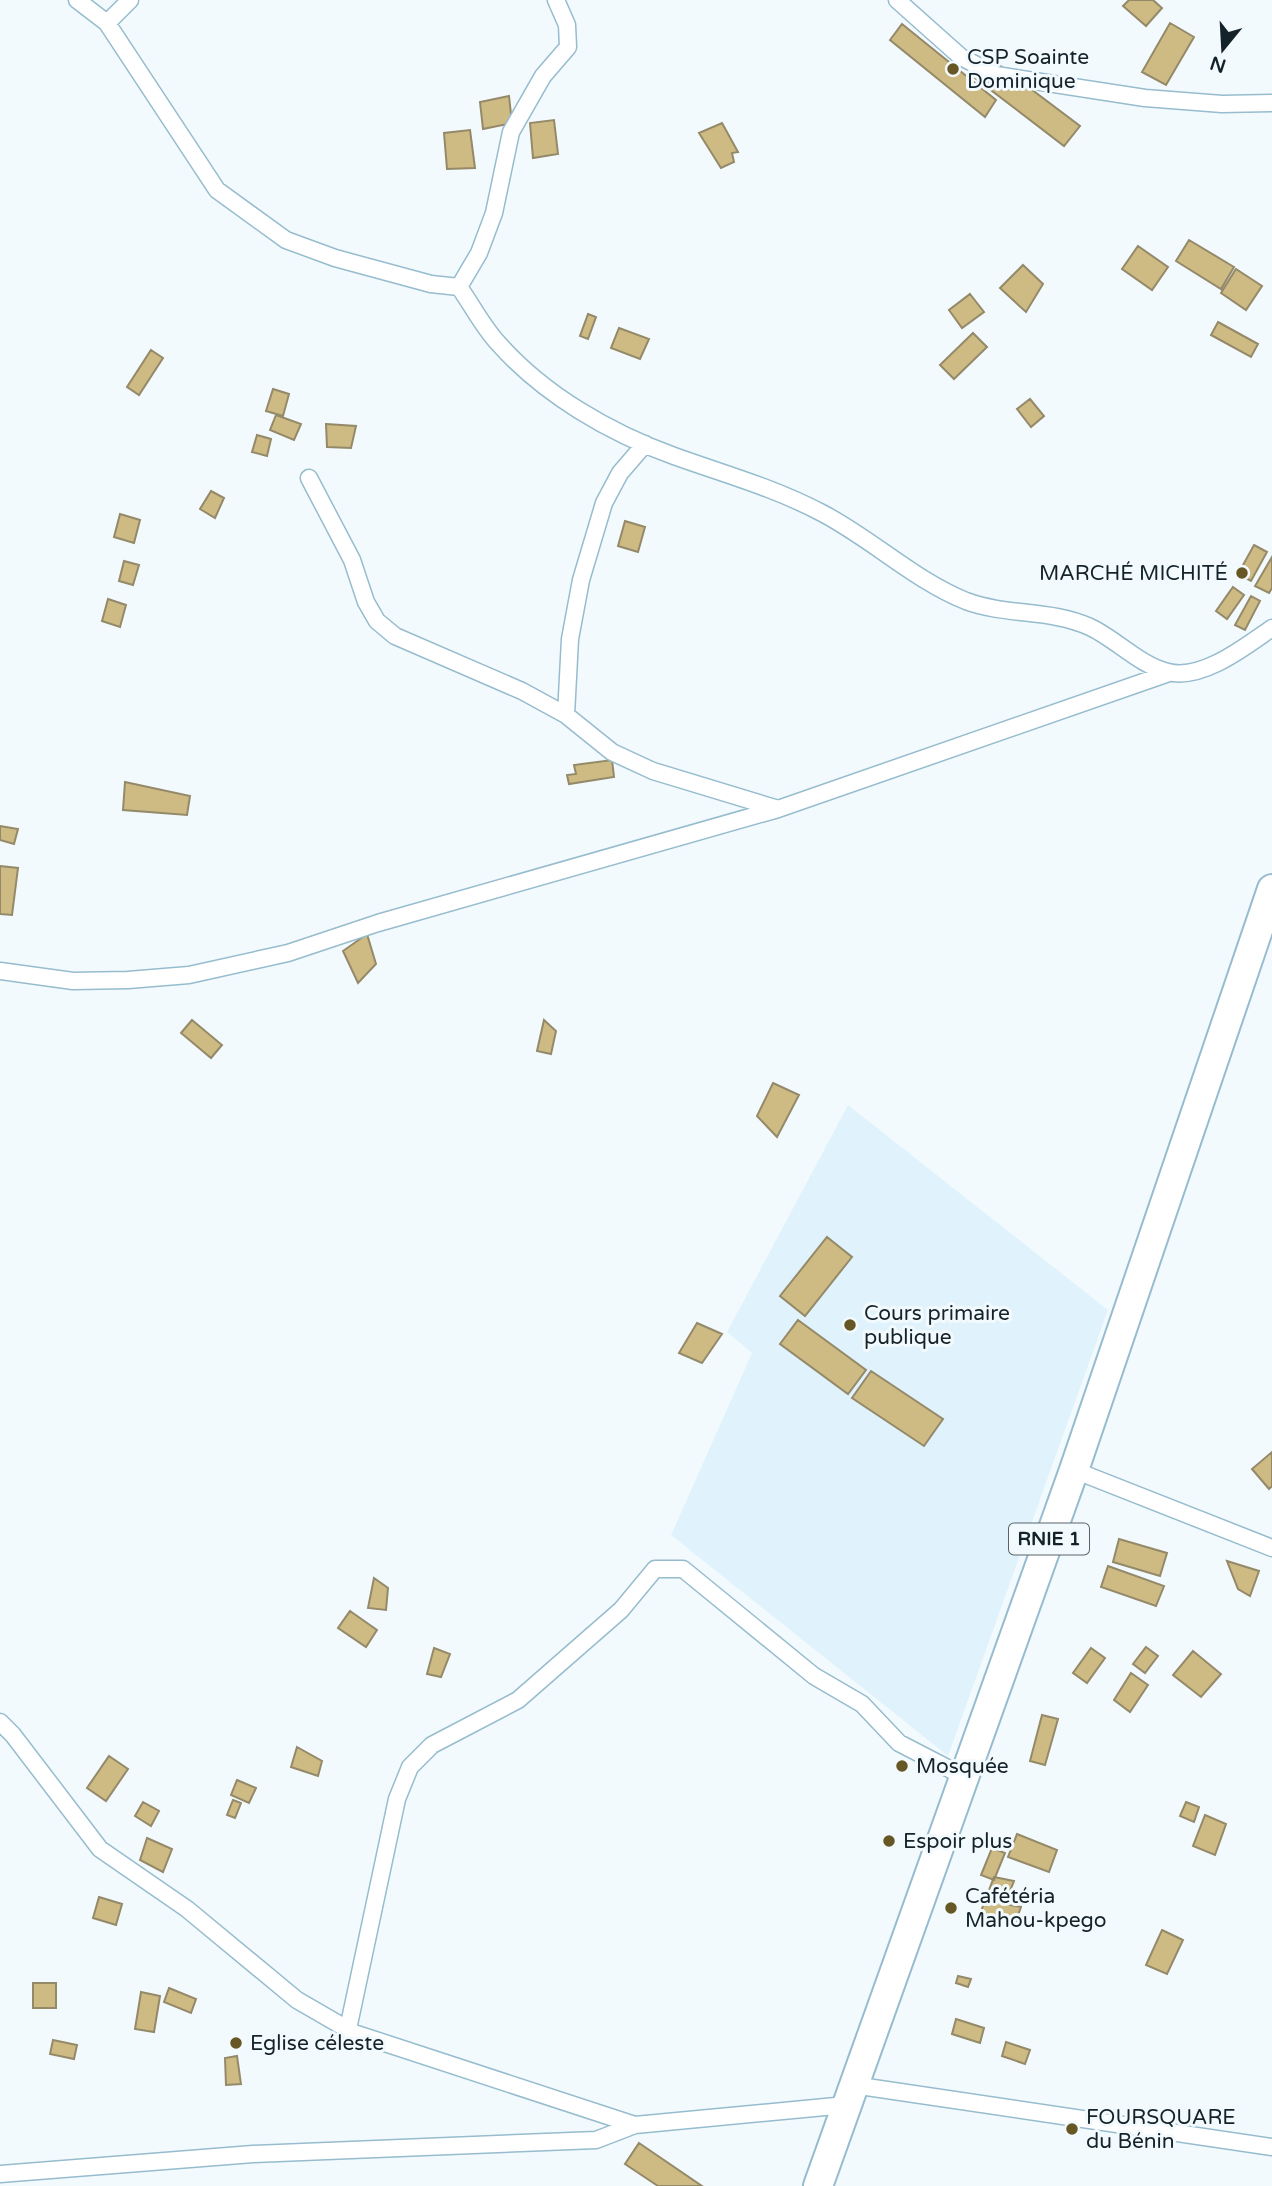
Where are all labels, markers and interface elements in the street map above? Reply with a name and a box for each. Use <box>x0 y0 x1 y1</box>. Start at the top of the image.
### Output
north arrow <box>1188 14 1258 84</box>
place label: CSP Soainte Dominique <box>967 45 1089 94</box>
text: N <box>1207 51 1229 77</box>
marker: CSP Soainte Dominique <box>945 61 961 77</box>
place label: MARCHÉ MICHITÉ <box>1039 561 1228 586</box>
marker: MARCHÉ MICHITÉ <box>1234 565 1250 581</box>
place label: Cours primaire publique <box>864 1301 1010 1350</box>
marker: Cours primaire publique <box>842 1317 858 1333</box>
road number: RNIE 1 <box>1009 1524 1089 1554</box>
place label: Mosquée <box>916 1754 1009 1779</box>
marker: Mosquée <box>894 1758 910 1774</box>
place label: Espoir plus <box>903 1829 1012 1854</box>
marker: Espoir plus <box>881 1833 897 1849</box>
place label: Cafétéria Mahou-kpego <box>965 1884 1107 1933</box>
marker: Cafétéria Mahou-kpego <box>943 1900 959 1916</box>
place label: Eglise céleste <box>250 2031 384 2056</box>
marker: Eglise céleste <box>228 2035 244 2051</box>
place label: FOURSQUARE du Bénin <box>1086 2105 1236 2154</box>
marker: FOURSQUARE du Bénin <box>1064 2121 1080 2137</box>

